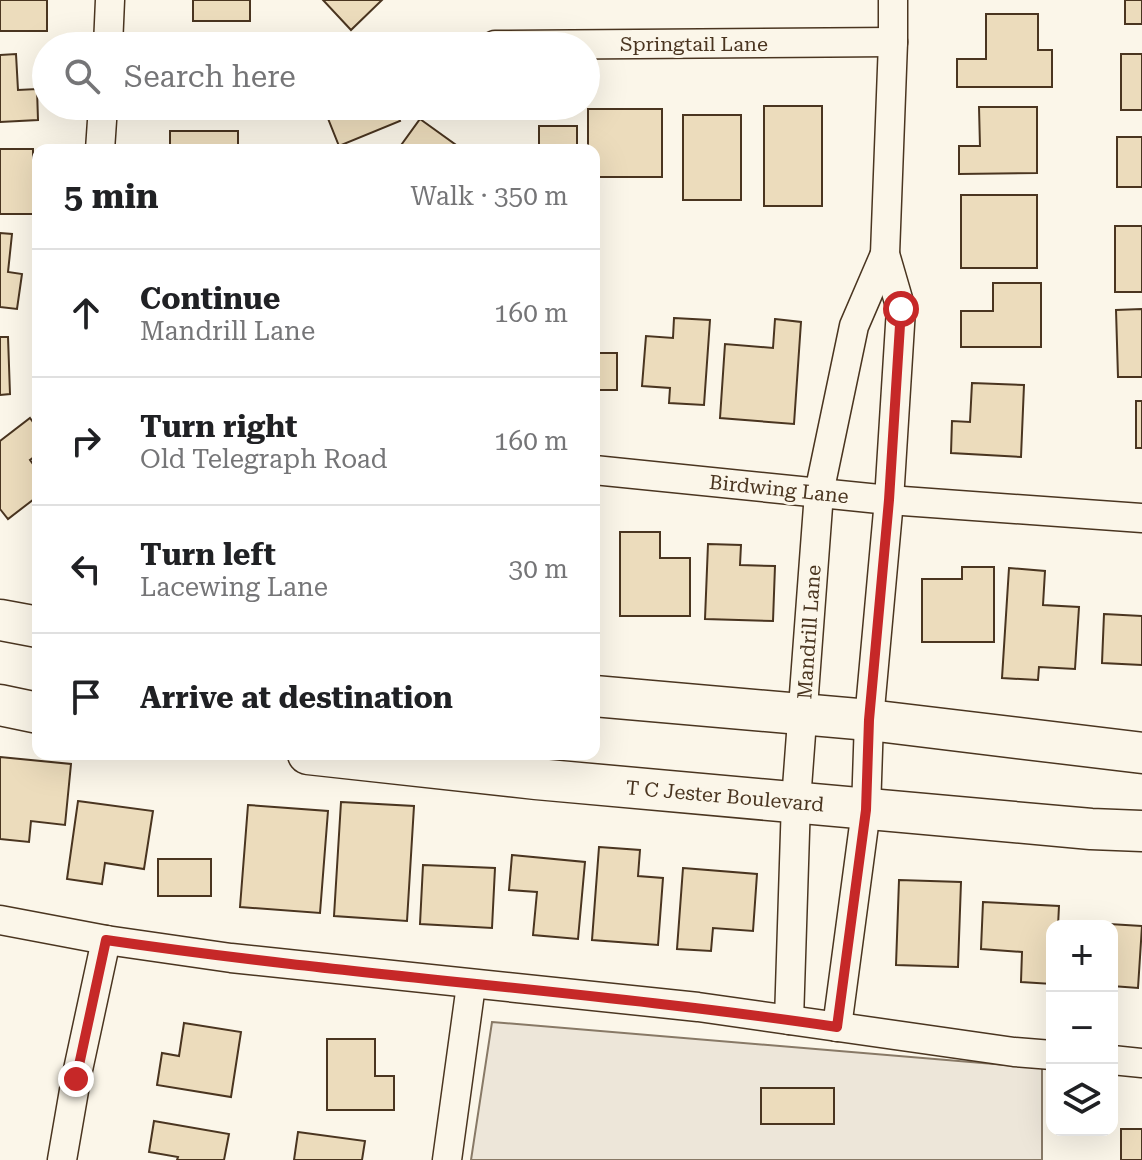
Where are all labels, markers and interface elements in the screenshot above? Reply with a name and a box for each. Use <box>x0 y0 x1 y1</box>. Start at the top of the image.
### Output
search box <box>32 32 600 120</box>
street label: Springtail Lane <box>620 32 768 56</box>
icon: search <box>60 54 104 98</box>
text: Search here <box>124 59 296 94</box>
text: 5 min <box>64 176 159 216</box>
text: Walk · 350 m <box>410 181 568 211</box>
text: Continue <box>140 281 280 316</box>
icon: ahead <box>64 291 108 335</box>
route start <box>883 291 919 327</box>
text: 160 m <box>494 298 568 328</box>
text: Mandrill Lane <box>140 316 315 346</box>
text: Turn right <box>140 409 297 444</box>
icon: right <box>64 419 108 463</box>
text: 160 m <box>494 426 568 456</box>
text: Old Telegraph Road <box>140 444 387 474</box>
street label: Birdwing Lane <box>708 470 850 508</box>
text: Turn left <box>140 537 276 572</box>
icon: left <box>64 547 108 591</box>
text: 30 m <box>509 554 568 584</box>
street label: Mandrill Lane <box>792 564 826 700</box>
text: Lacewing Lane <box>140 572 328 602</box>
icon: arrive <box>64 675 108 719</box>
text: Arrive at destination <box>140 680 453 715</box>
street label: T C Jester Boulevard <box>625 775 825 817</box>
map controls <box>1046 920 1118 1136</box>
button: + <box>1046 920 1118 992</box>
button: − <box>1046 992 1118 1064</box>
route end <box>58 1061 94 1097</box>
button: layers <box>1046 1064 1118 1136</box>

